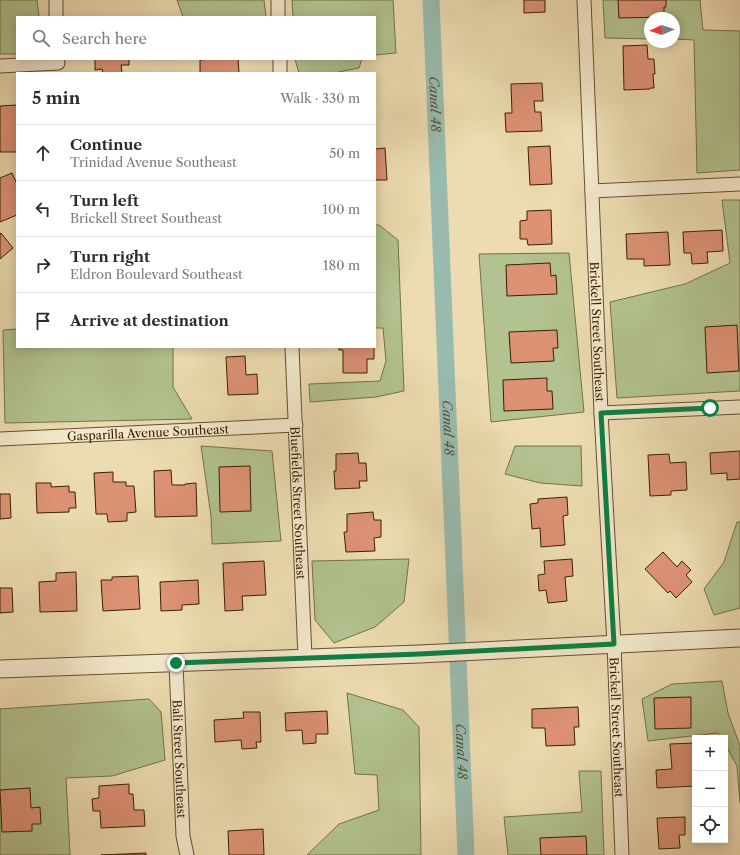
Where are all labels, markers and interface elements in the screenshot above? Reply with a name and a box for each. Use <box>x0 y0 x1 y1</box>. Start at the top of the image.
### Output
north arrow <box>644 12 680 48</box>
search box <box>16 16 376 60</box>
icon: search <box>30 27 52 49</box>
text: Search here <box>62 29 147 48</box>
water label: Canal 48 <box>426 76 444 132</box>
text: 5 min <box>32 88 80 108</box>
text: Walk · 330 m <box>280 90 360 106</box>
text: Continue <box>70 135 142 154</box>
icon: ahead <box>32 142 54 164</box>
text: 50 m <box>329 145 360 161</box>
text: Trinidad Avenue Southeast <box>70 154 237 170</box>
text: Turn left <box>70 191 139 210</box>
icon: left <box>32 198 54 220</box>
text: 100 m <box>322 201 360 217</box>
text: Brickell Street Southeast <box>70 210 222 226</box>
text: Turn right <box>70 247 150 266</box>
icon: right <box>32 254 54 276</box>
text: 180 m <box>323 257 360 273</box>
street label: Brickell Street Southeast <box>587 261 608 403</box>
text: Eldron Boulevard Southeast <box>70 266 243 282</box>
icon: arrive <box>32 310 54 332</box>
text: Arrive at destination <box>70 311 229 330</box>
route start <box>701 399 719 417</box>
water label: Canal 48 <box>439 400 458 456</box>
street label: Gasparilla Avenue Southeast <box>67 421 230 443</box>
street label: Bluefields Street Southeast <box>288 426 309 580</box>
route end <box>167 654 185 672</box>
street label: Brickell Street Southeast <box>607 657 627 798</box>
street label: Bali Street Southeast <box>170 699 190 819</box>
water label: Canal 48 <box>453 723 471 780</box>
map controls <box>692 735 728 843</box>
button: + <box>692 735 728 771</box>
button: − <box>692 771 728 807</box>
button: locate <box>692 807 728 843</box>

